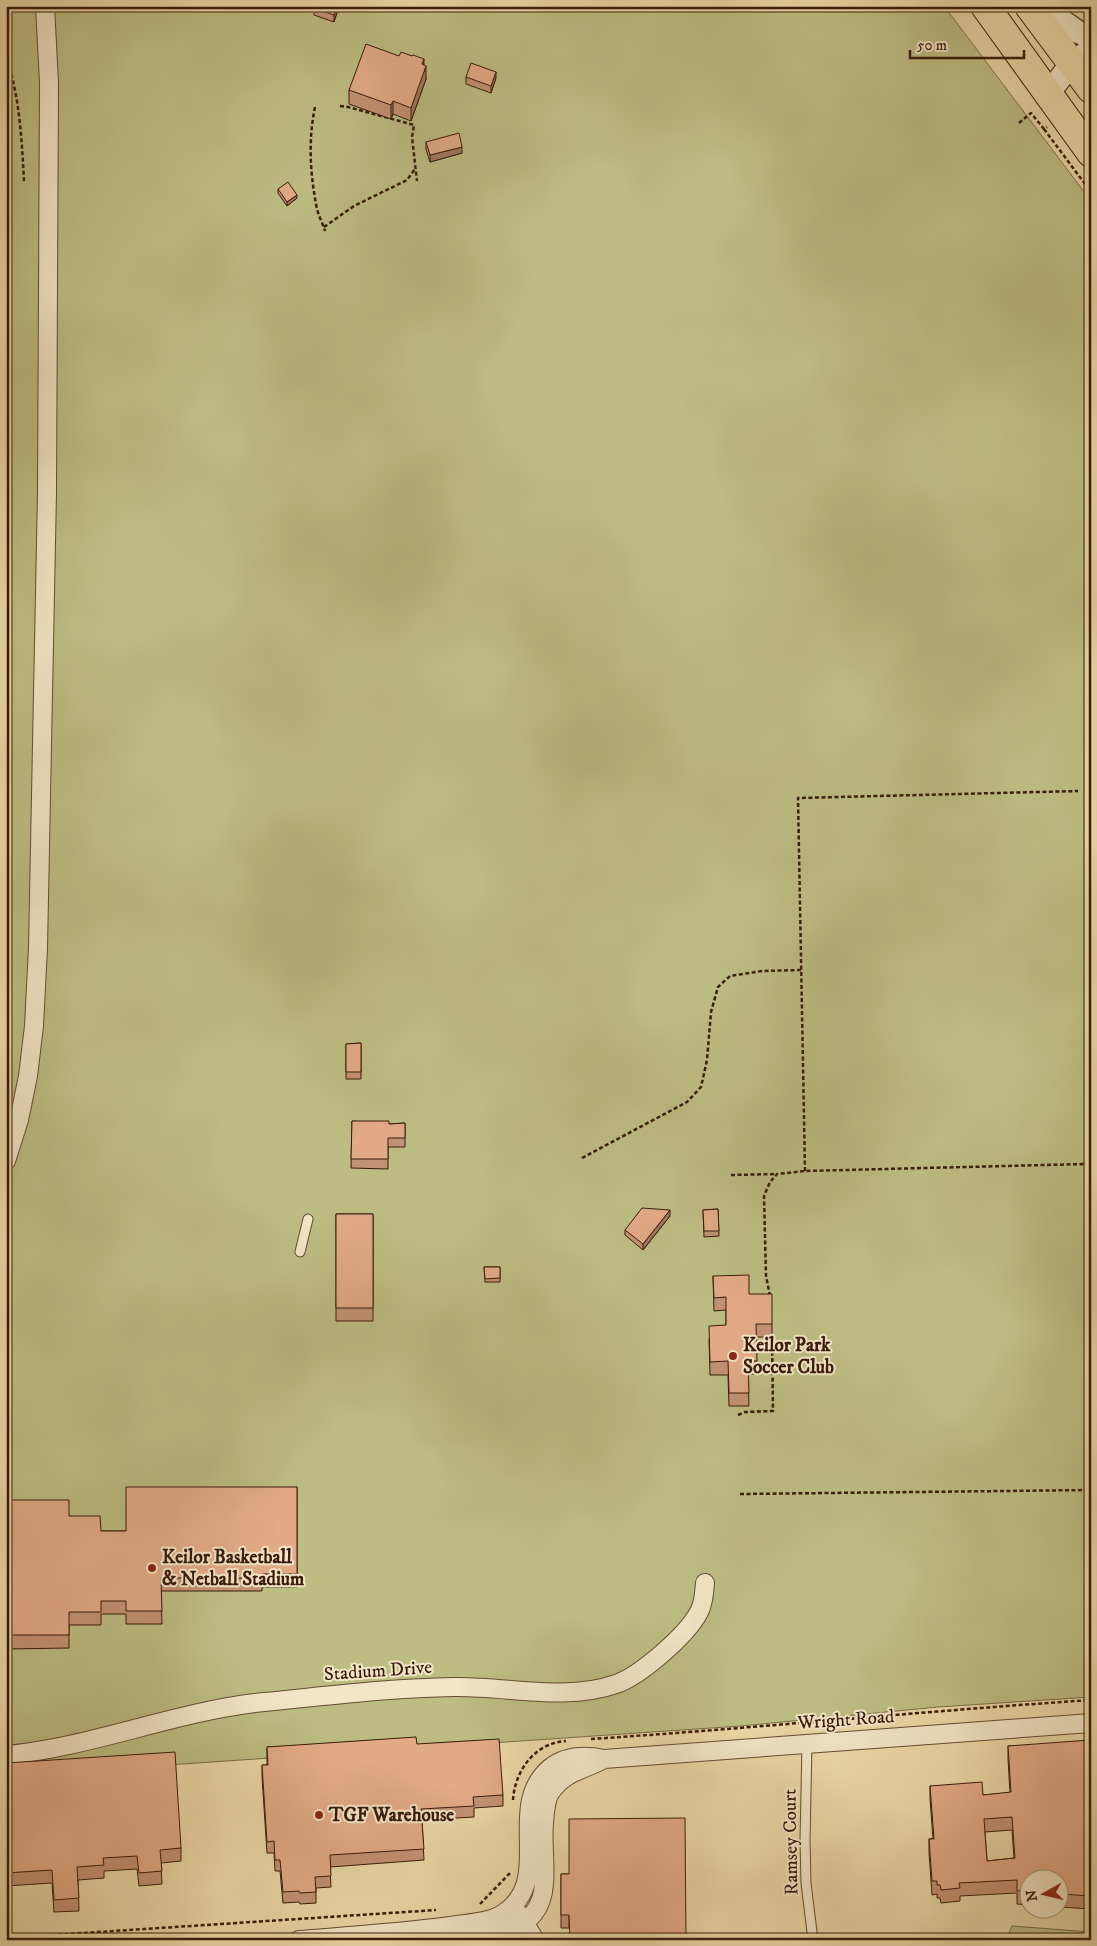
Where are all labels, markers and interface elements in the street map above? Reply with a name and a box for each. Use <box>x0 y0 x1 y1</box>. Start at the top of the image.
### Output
scale bar <box>910 28 1023 60</box>
text: 50 m <box>917 36 947 55</box>
place label: Keilor Park Soccer Club <box>743 1334 834 1379</box>
marker: Keilor Park Soccer Club <box>727 1350 739 1362</box>
place label: Keilor Basketball & Netball Stadium <box>162 1546 305 1591</box>
marker: Keilor Basketball & Netball Stadium <box>146 1562 158 1574</box>
street label: Stadium Drive <box>323 1656 433 1686</box>
street label: Wright Road <box>796 1705 896 1735</box>
street label: Ramsey Court <box>779 1789 803 1895</box>
place label: TGF Warehouse <box>328 1804 454 1827</box>
marker: TGF Warehouse <box>313 1809 325 1821</box>
north arrow <box>1020 1868 1070 1918</box>
text: N <box>1022 1888 1042 1903</box>

